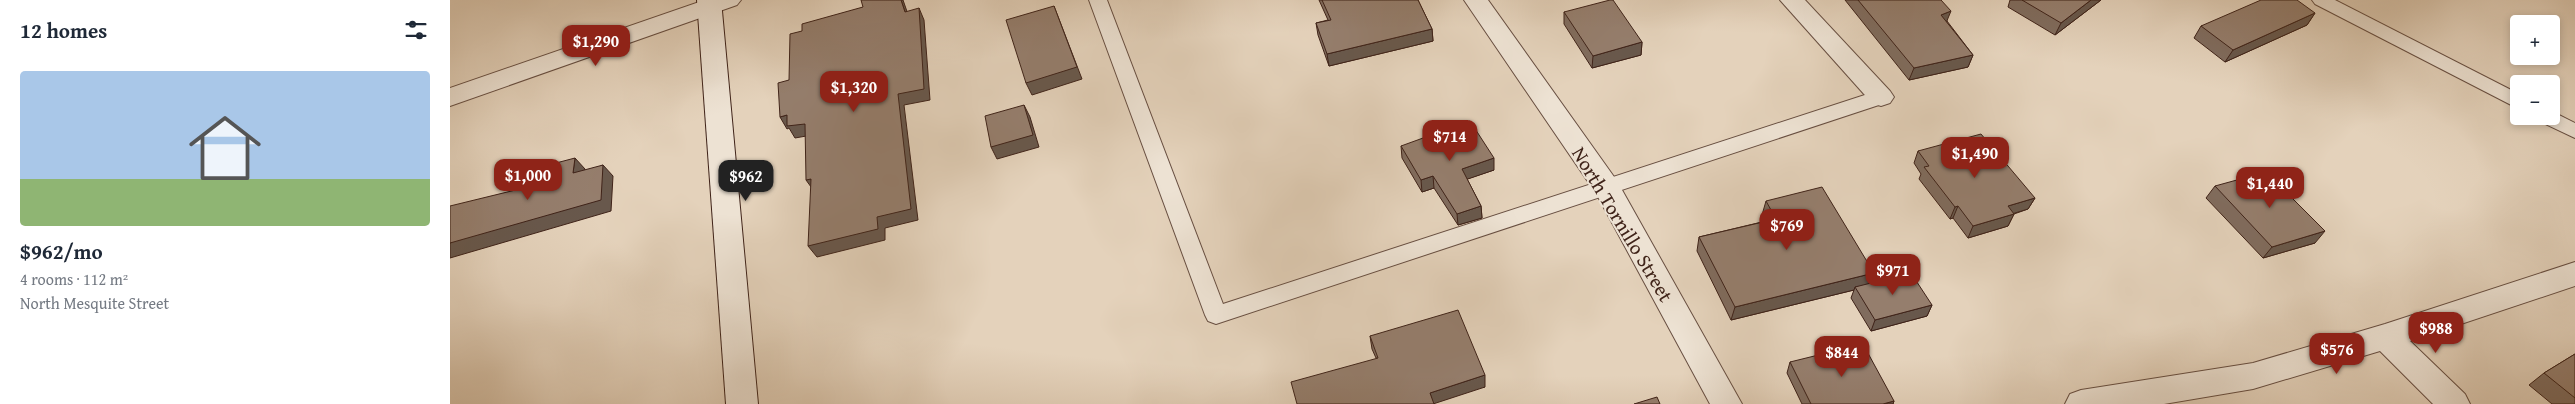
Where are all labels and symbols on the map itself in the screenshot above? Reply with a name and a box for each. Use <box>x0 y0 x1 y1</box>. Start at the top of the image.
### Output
pin: $1,290 <box>555 24 637 67</box>
pin: $1,320 <box>813 70 895 113</box>
pin: $714 <box>1420 120 1480 162</box>
pin: $1,490 <box>1934 136 2016 179</box>
street label: North Tornillo Street <box>1565 141 1681 307</box>
pin: $1,000 <box>487 158 569 201</box>
pin: $962 <box>716 160 776 202</box>
pin: $1,440 <box>2229 166 2311 209</box>
pin: $769 <box>1757 208 1817 251</box>
pin: $971 <box>1863 254 1923 296</box>
pin: $988 <box>2406 312 2466 354</box>
pin: $576 <box>2307 332 2367 375</box>
pin: $844 <box>1812 336 1872 378</box>

